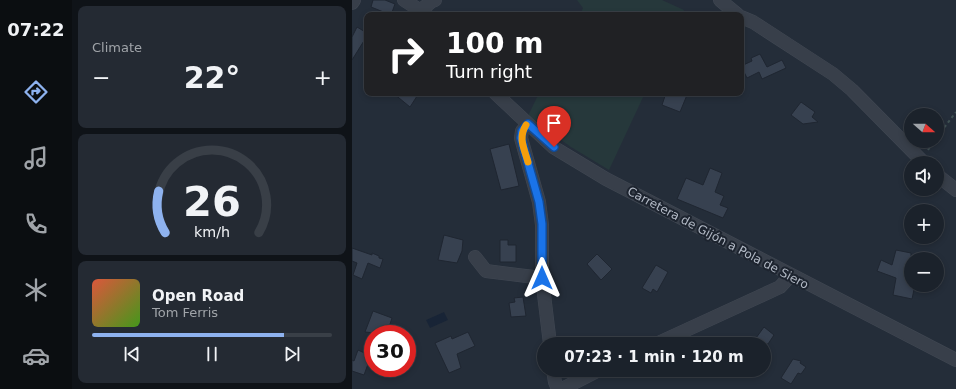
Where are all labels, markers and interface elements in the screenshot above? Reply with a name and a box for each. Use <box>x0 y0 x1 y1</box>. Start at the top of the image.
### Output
text: 07:22 <box>7 19 65 40</box>
text: 100 m <box>446 27 543 60</box>
icon: right <box>380 28 432 80</box>
text: Climate <box>92 40 142 55</box>
text: 22° <box>184 60 240 95</box>
text: Turn right <box>446 61 532 82</box>
text: − <box>92 65 110 90</box>
text: + <box>314 65 332 90</box>
icon: directions <box>22 78 50 106</box>
pin <box>537 106 571 147</box>
north arrow <box>904 108 944 148</box>
map controls <box>904 108 944 292</box>
icon: arrive <box>543 112 565 134</box>
icon: music <box>22 144 50 172</box>
button: sound <box>904 156 944 196</box>
text: 26 <box>183 176 241 225</box>
street label: Carretera de Gijón a Pola de Siero <box>625 184 811 292</box>
button: + <box>904 204 944 244</box>
icon: phone <box>22 210 50 238</box>
text: km/h <box>194 223 230 239</box>
button: − <box>904 252 944 292</box>
position arrow <box>521 257 563 299</box>
icon: climate <box>22 276 50 304</box>
text: Open Road <box>152 287 244 305</box>
text: Tom Ferris <box>152 305 218 320</box>
speed limit sign: 30 <box>364 325 416 377</box>
icon: car <box>22 342 50 370</box>
icon: previous <box>121 343 143 365</box>
icon: pause <box>201 343 223 365</box>
icon: next <box>281 343 303 365</box>
text: 07:23 · 1 min · 120 m <box>564 348 744 366</box>

